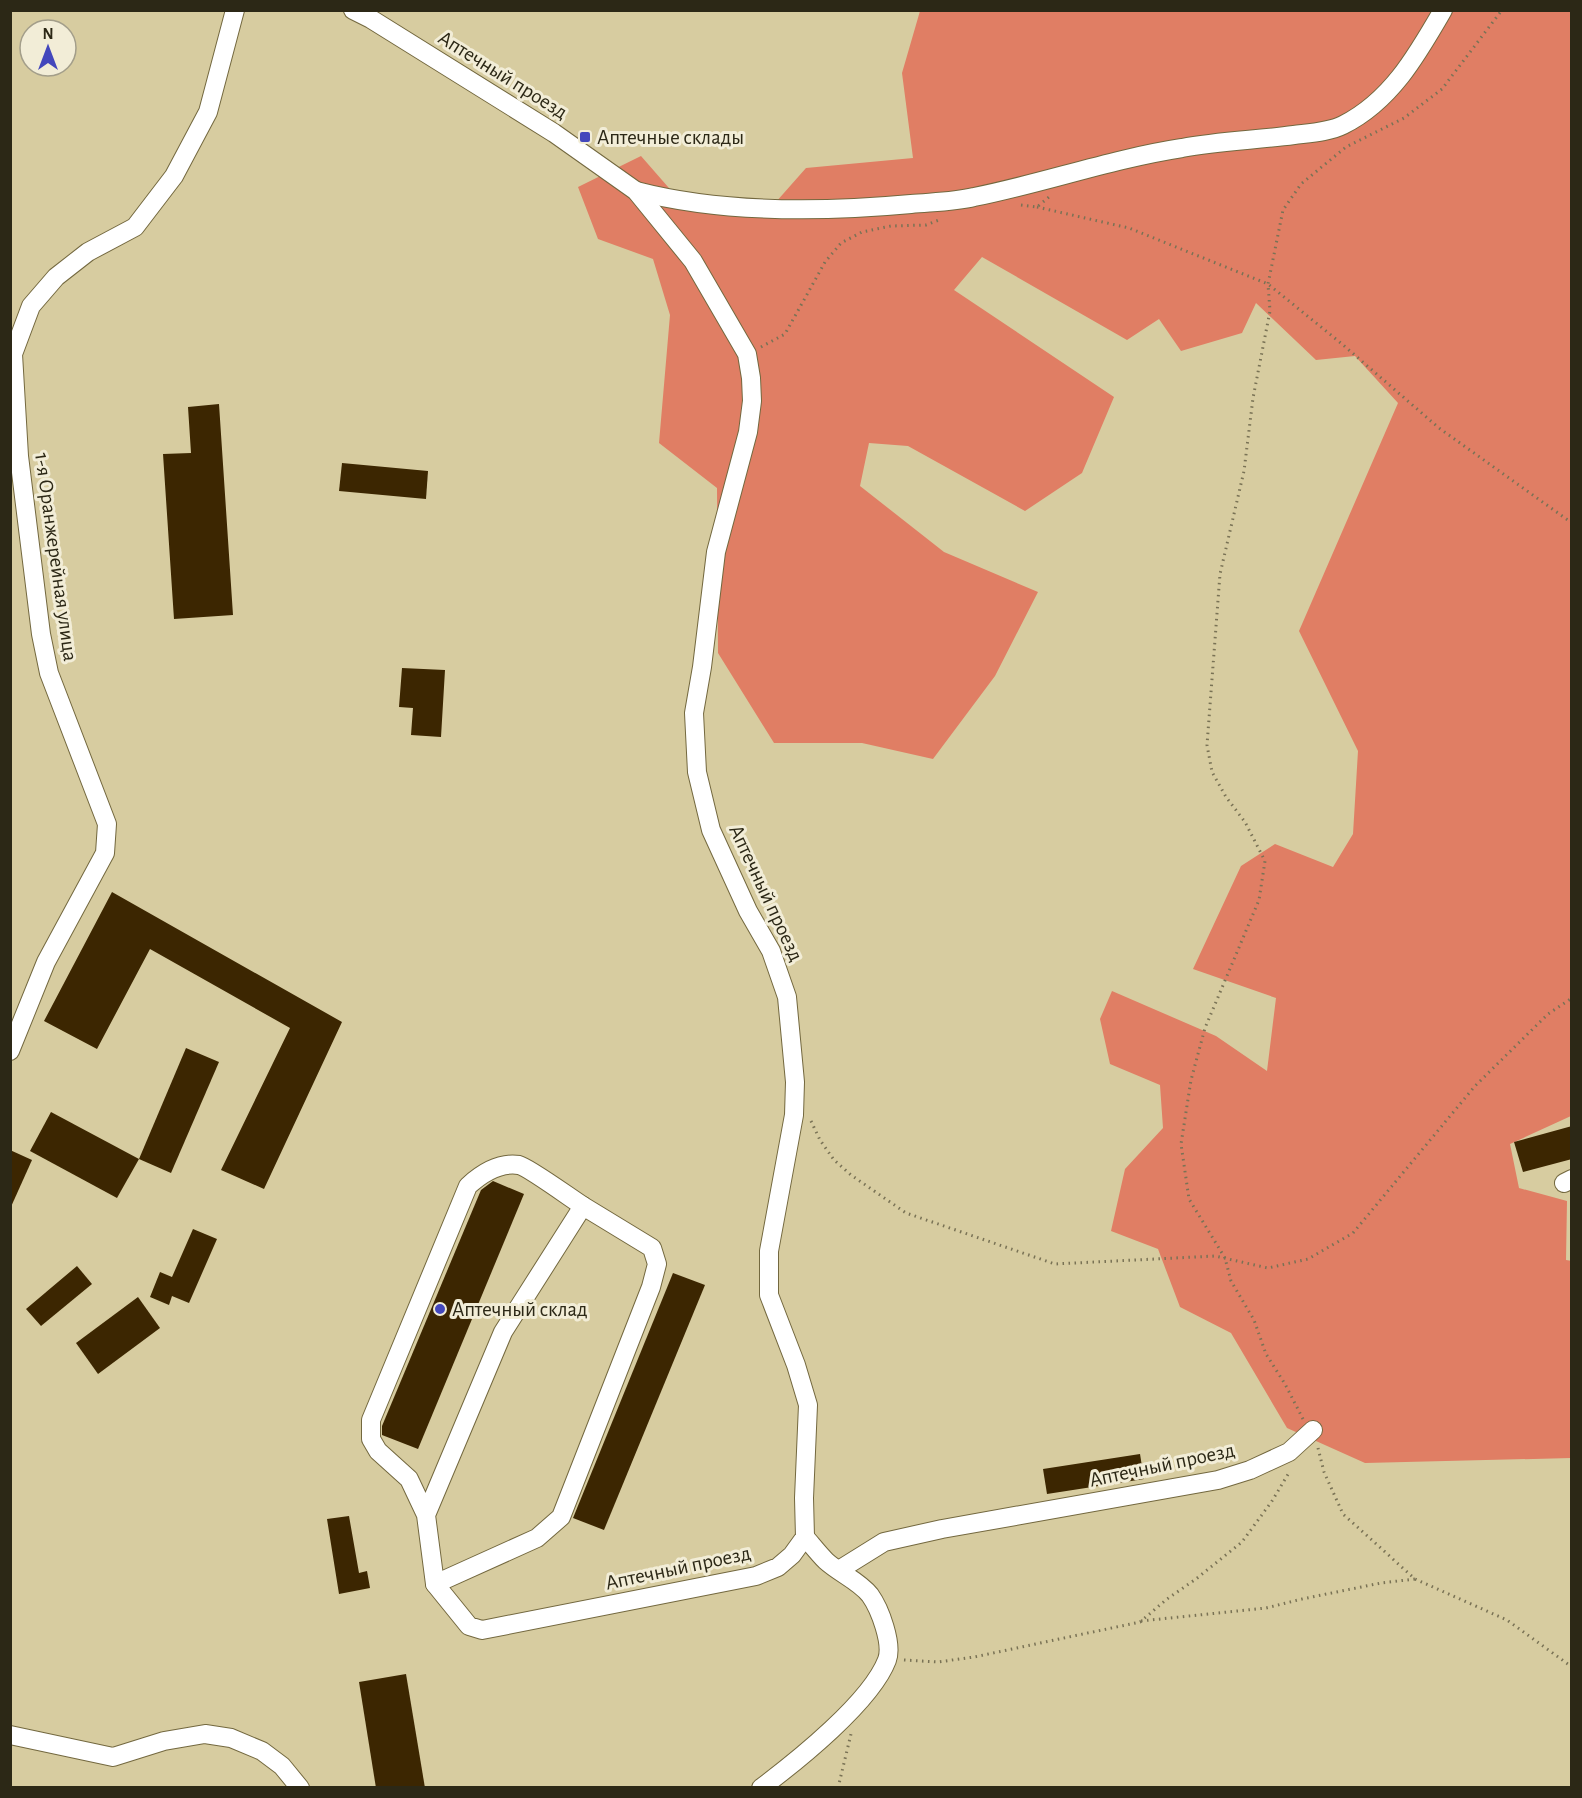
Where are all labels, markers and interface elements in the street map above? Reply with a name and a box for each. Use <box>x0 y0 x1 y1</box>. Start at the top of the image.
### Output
north arrow <box>18 18 78 78</box>
text: N <box>42 26 54 42</box>
street label: Аптечный проезд <box>435 27 571 123</box>
place label: Аптечные склады <box>597 127 744 148</box>
marker: Аптечные склады <box>578 130 592 144</box>
street label: 1-я Оранжерейная улица <box>31 451 81 663</box>
street label: Аптечный проезд <box>725 821 807 965</box>
place label: Аптечный склад <box>452 1299 588 1320</box>
marker: Аптечный склад <box>433 1302 447 1316</box>
street label: Аптечный проезд <box>1087 1439 1237 1491</box>
street label: Аптечный проезд <box>603 1542 753 1594</box>

